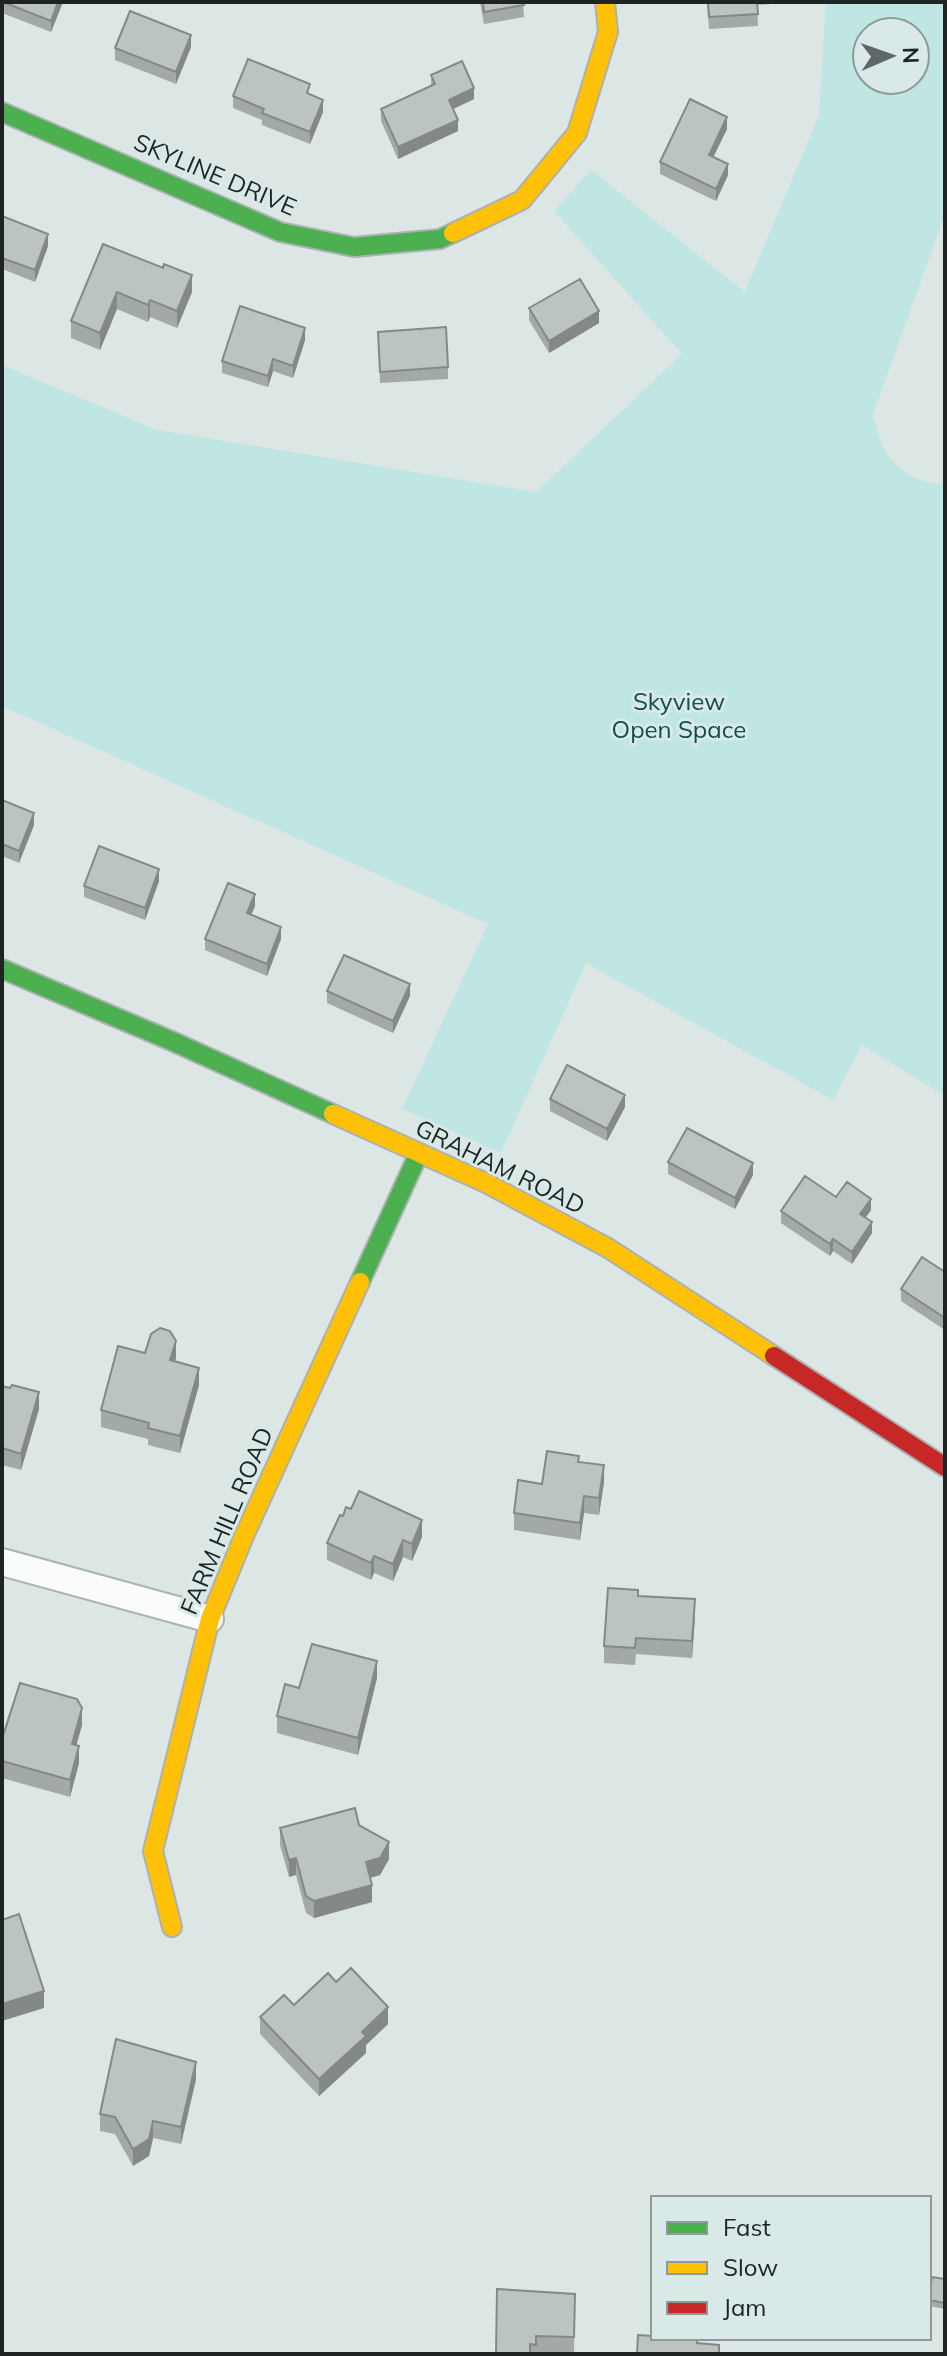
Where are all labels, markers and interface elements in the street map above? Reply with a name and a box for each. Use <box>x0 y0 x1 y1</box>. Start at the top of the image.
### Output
north arrow <box>851 16 931 96</box>
text: N <box>897 47 925 64</box>
street label: SKYLINE DRIVE <box>130 126 301 222</box>
park label: Skyview Open Space <box>612 686 746 744</box>
street label: GRAHAM ROAD <box>411 1112 590 1220</box>
street label: FARM HILL ROAD <box>173 1422 279 1619</box>
legend <box>651 2196 931 2340</box>
text: Fast <box>723 2212 771 2242</box>
text: Slow <box>723 2252 778 2282</box>
text: Jam <box>723 2292 766 2322</box>

